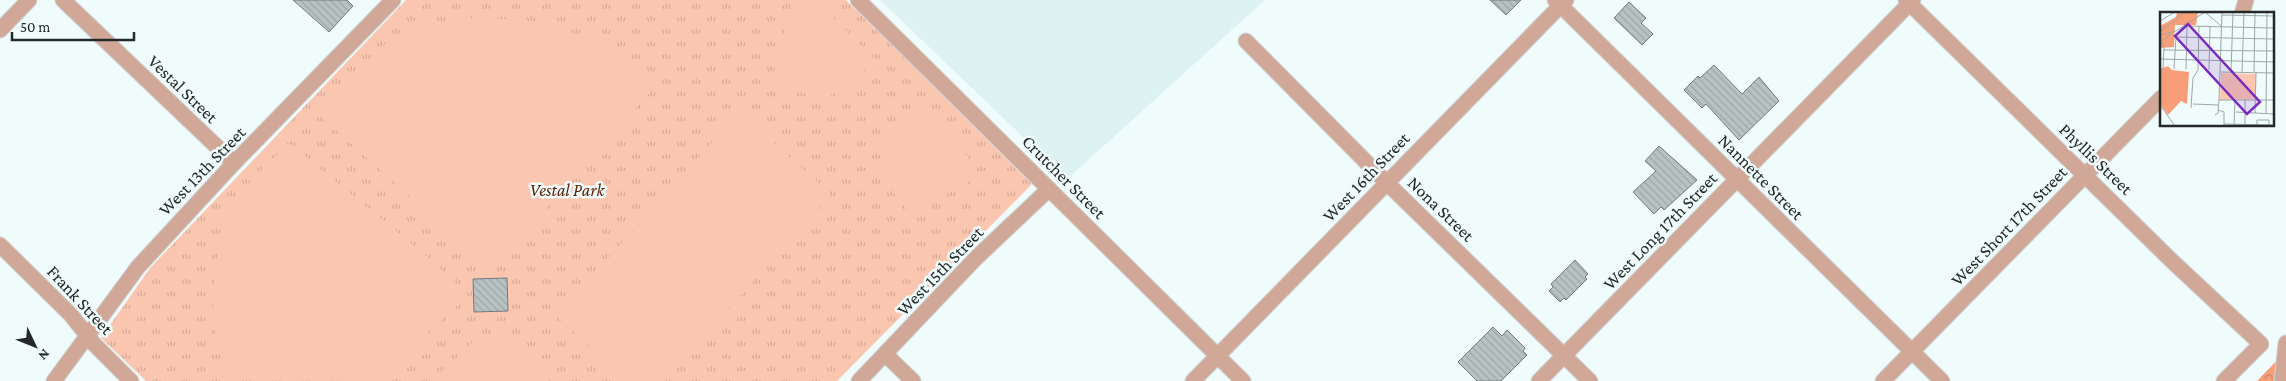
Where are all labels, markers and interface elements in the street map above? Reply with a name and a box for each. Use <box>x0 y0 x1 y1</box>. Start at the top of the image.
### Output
scale bar <box>12 10 135 42</box>
inset map <box>2160 12 2274 126</box>
text: 50 m <box>20 19 50 35</box>
street label: Vestal Street <box>144 51 223 128</box>
street label: Phyllis Street <box>2055 119 2137 199</box>
street label: West 13th Street <box>155 122 250 220</box>
street label: West 16th Street <box>1318 127 1414 226</box>
street label: Nannette Street <box>1714 130 1809 225</box>
street label: Crutcher Street <box>1018 131 1110 223</box>
street label: West Short 17th Street <box>1947 161 2072 290</box>
street label: West Long 17th Street <box>1599 168 1722 294</box>
street label: Nona Street <box>1404 173 1479 246</box>
park label: Vestal Park <box>530 180 605 200</box>
street label: West 15th Street <box>893 222 988 320</box>
street label: Frank Street <box>43 261 118 339</box>
north arrow <box>10 321 60 371</box>
text: N <box>35 346 54 364</box>

